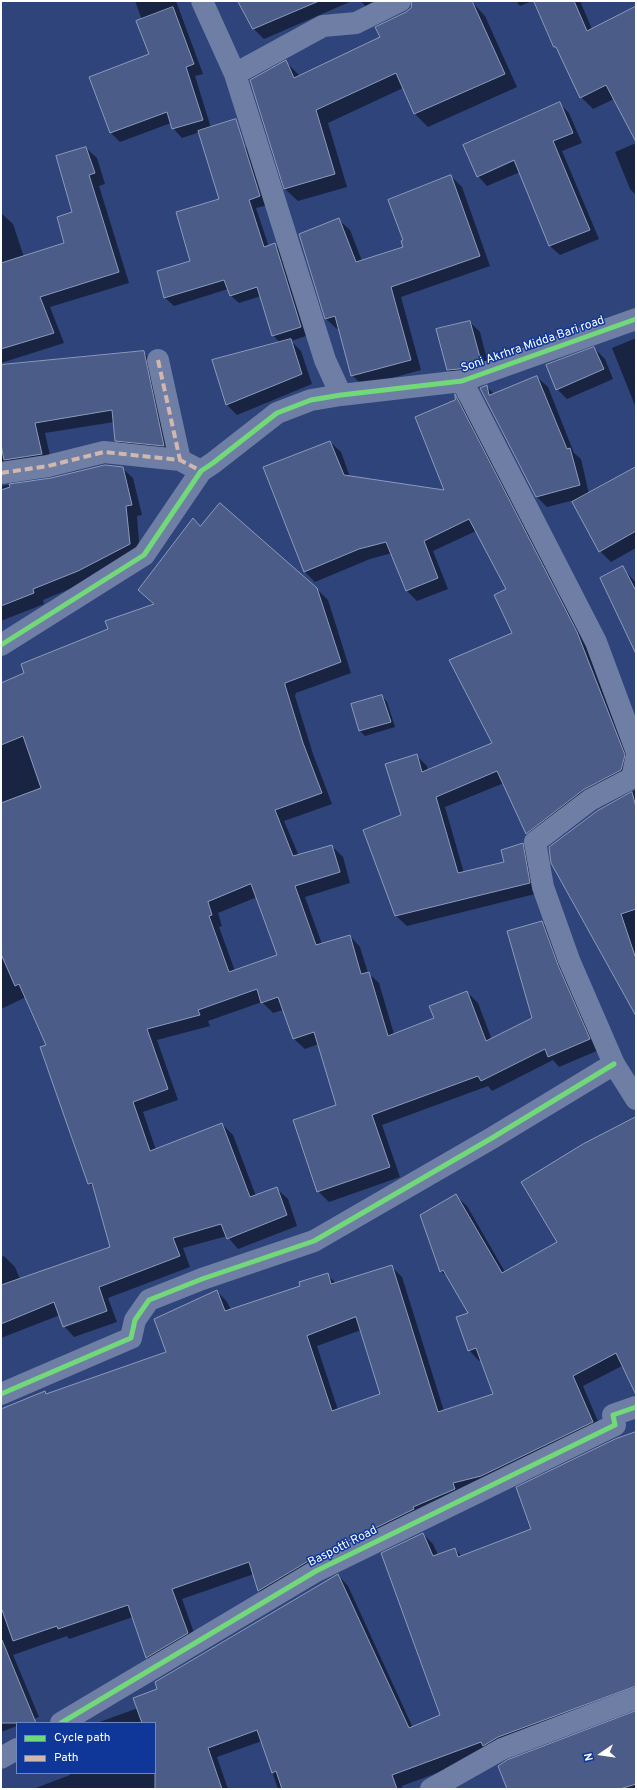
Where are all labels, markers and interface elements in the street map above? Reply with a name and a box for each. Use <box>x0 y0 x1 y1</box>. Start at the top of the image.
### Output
street label: Soni Akrhra Midda Bari road <box>459 314 607 376</box>
street label: Baspotti Road <box>306 1523 380 1571</box>
legend <box>16 1722 156 1774</box>
text: Cycle path <box>54 1730 111 1746</box>
north arrow <box>581 1734 621 1774</box>
text: Path <box>54 1750 79 1766</box>
text: N <box>582 1751 597 1762</box>

